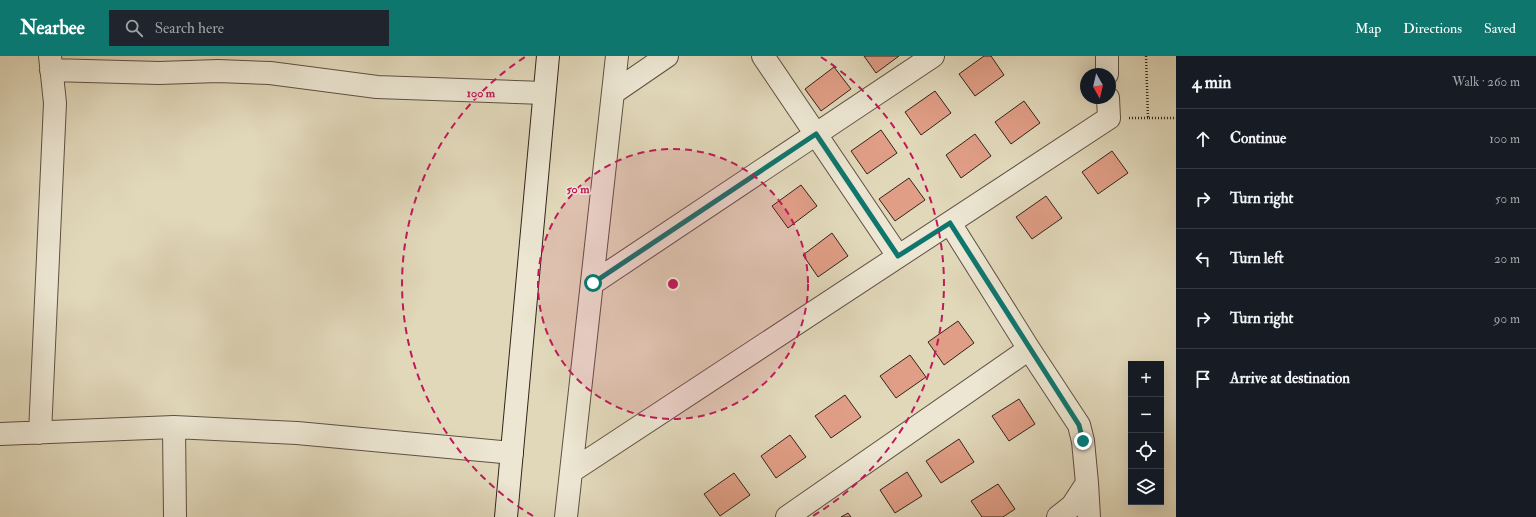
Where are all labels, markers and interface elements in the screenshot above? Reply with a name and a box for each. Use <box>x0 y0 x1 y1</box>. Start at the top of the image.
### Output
search box <box>109 10 389 46</box>
text: Nearbee <box>20 16 85 40</box>
icon: search <box>123 17 145 39</box>
text: Search here <box>155 19 224 38</box>
text: Map <box>1355 20 1381 37</box>
text: Directions <box>1403 20 1462 37</box>
text: Saved <box>1484 20 1516 37</box>
north arrow <box>1080 68 1116 104</box>
text: 4 min <box>1192 72 1231 93</box>
text: Walk · 260 m <box>1452 74 1520 90</box>
text: 100 m <box>467 86 496 101</box>
icon: ahead <box>1192 128 1214 150</box>
text: Continue <box>1230 129 1286 148</box>
text: 100 m <box>1489 131 1520 147</box>
text: 50 m <box>566 182 590 197</box>
icon: right <box>1192 188 1214 210</box>
text: Turn right <box>1230 189 1293 208</box>
text: 50 m <box>1495 191 1520 207</box>
icon: left <box>1192 248 1214 270</box>
text: Turn left <box>1230 249 1284 268</box>
text: 20 m <box>1494 251 1520 267</box>
route start <box>584 274 602 292</box>
centre of rings <box>666 277 680 291</box>
icon: right <box>1192 308 1214 330</box>
text: Turn right <box>1230 309 1293 328</box>
text: 90 m <box>1494 311 1520 327</box>
map controls <box>1128 361 1164 505</box>
button: + <box>1128 361 1164 397</box>
icon: arrive <box>1192 368 1214 390</box>
text: Arrive at destination <box>1230 369 1350 388</box>
button: − <box>1128 397 1164 433</box>
route end <box>1074 432 1092 450</box>
button: locate <box>1128 433 1164 469</box>
button: layers <box>1128 469 1164 505</box>

